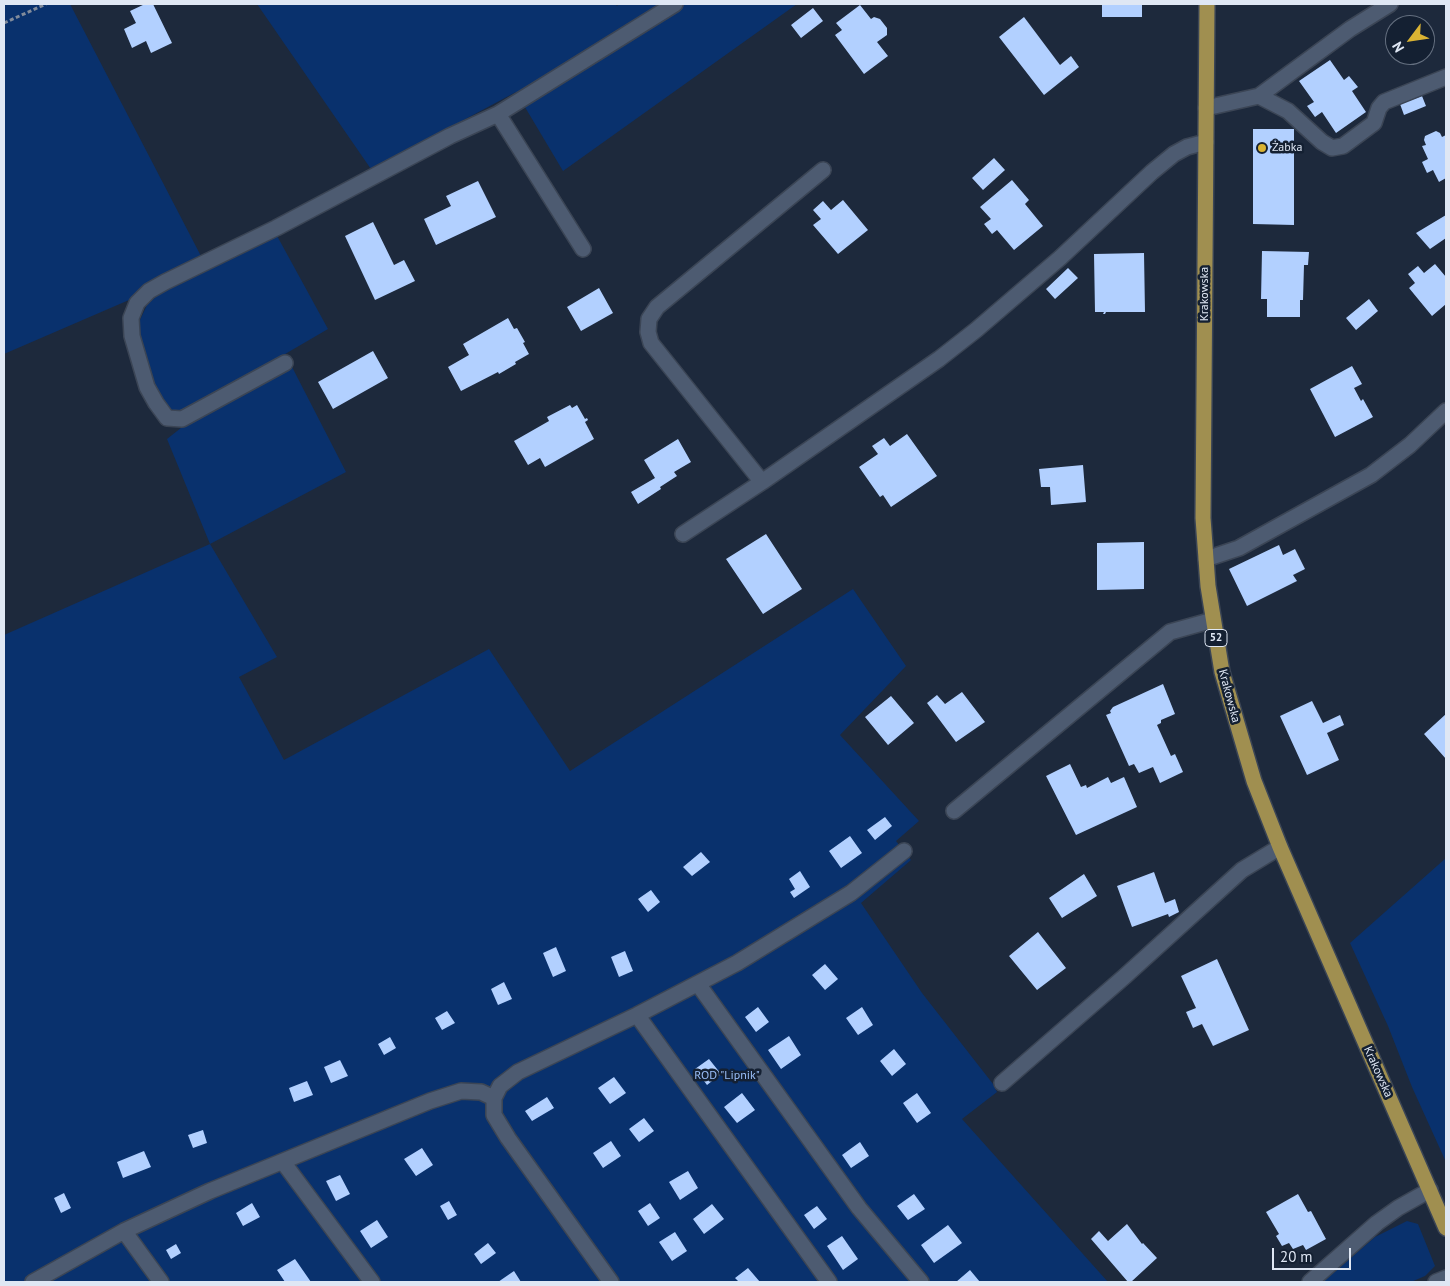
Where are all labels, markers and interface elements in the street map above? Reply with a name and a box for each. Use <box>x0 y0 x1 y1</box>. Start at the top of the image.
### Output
north arrow <box>1385 15 1435 65</box>
text: N <box>1388 39 1408 56</box>
place label: Żabka <box>1272 141 1302 155</box>
marker: Żabka <box>1256 142 1268 154</box>
street label: Krakowska <box>1198 267 1212 321</box>
road number: 52 <box>1205 630 1227 646</box>
street label: Krakowska <box>1215 668 1243 724</box>
street label: Krakowska <box>1360 1044 1396 1100</box>
park label: ROD "Lipnik" <box>694 1069 760 1083</box>
scale bar <box>1275 1238 1354 1270</box>
text: 20 m <box>1280 1247 1313 1266</box>

